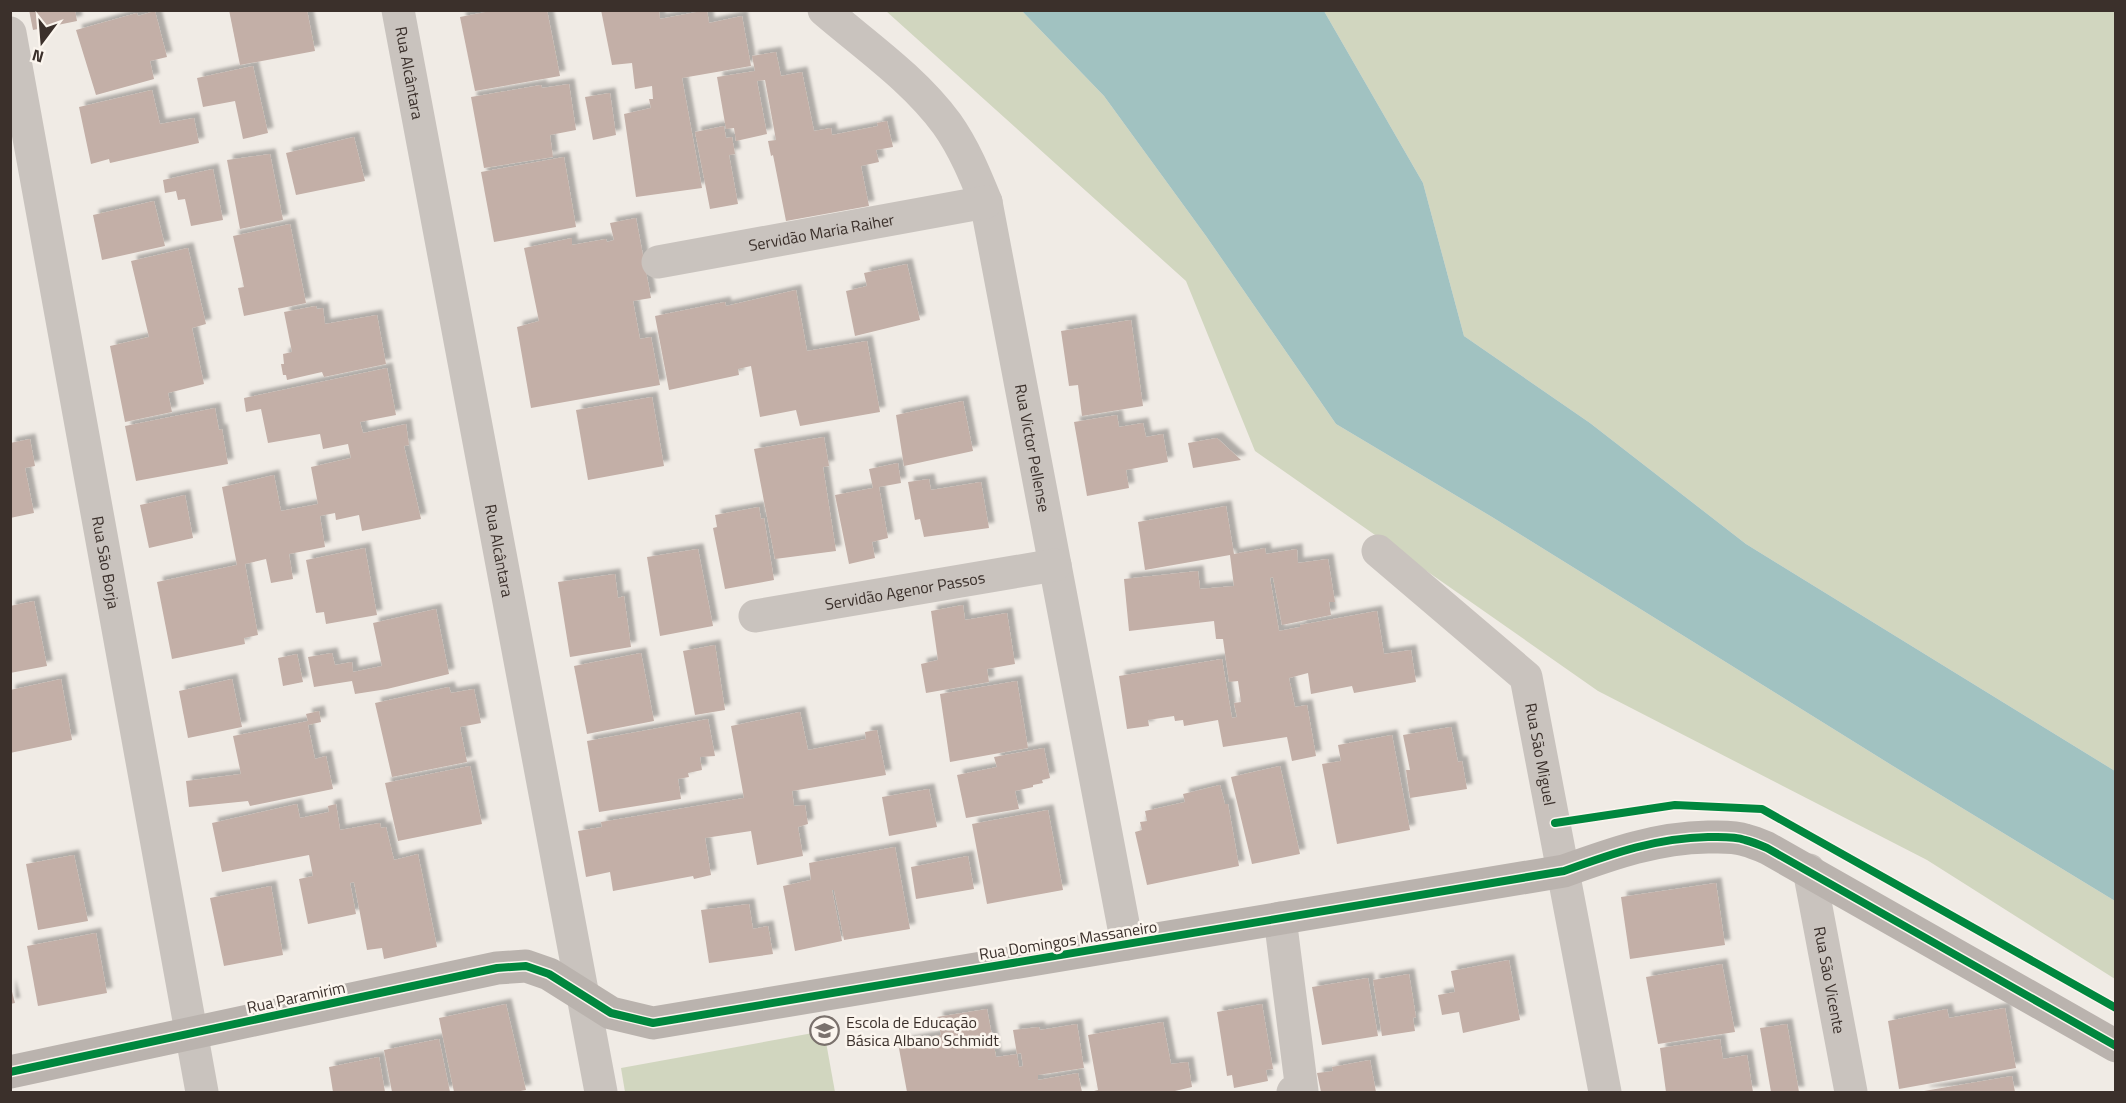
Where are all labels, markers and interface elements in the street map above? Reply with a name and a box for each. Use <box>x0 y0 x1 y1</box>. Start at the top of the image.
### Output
north arrow <box>12 12 72 72</box>
street label: Rua Alcântara <box>389 25 430 121</box>
text: N <box>29 43 47 69</box>
street label: Servidão Maria Raiher <box>746 207 897 257</box>
street label: Rua Victor Pellense <box>1009 382 1057 514</box>
street label: Rua Alcântara <box>479 502 520 599</box>
street label: Rua São Borja <box>86 514 126 611</box>
street label: Servidão Agenor Passos <box>823 565 987 616</box>
street label: Rua São Miguel <box>1519 701 1562 808</box>
street label: Rua Domingos Massaneiro <box>977 914 1159 966</box>
street label: Rua São Vicente <box>1808 924 1852 1036</box>
street label: Rua Paramirim <box>245 975 347 1019</box>
place label: Escola de Educação Básica Albano Schmidt <box>846 1010 999 1052</box>
school or university icon: Escola de Educação Básica Albano Schmidt <box>809 1015 841 1047</box>

